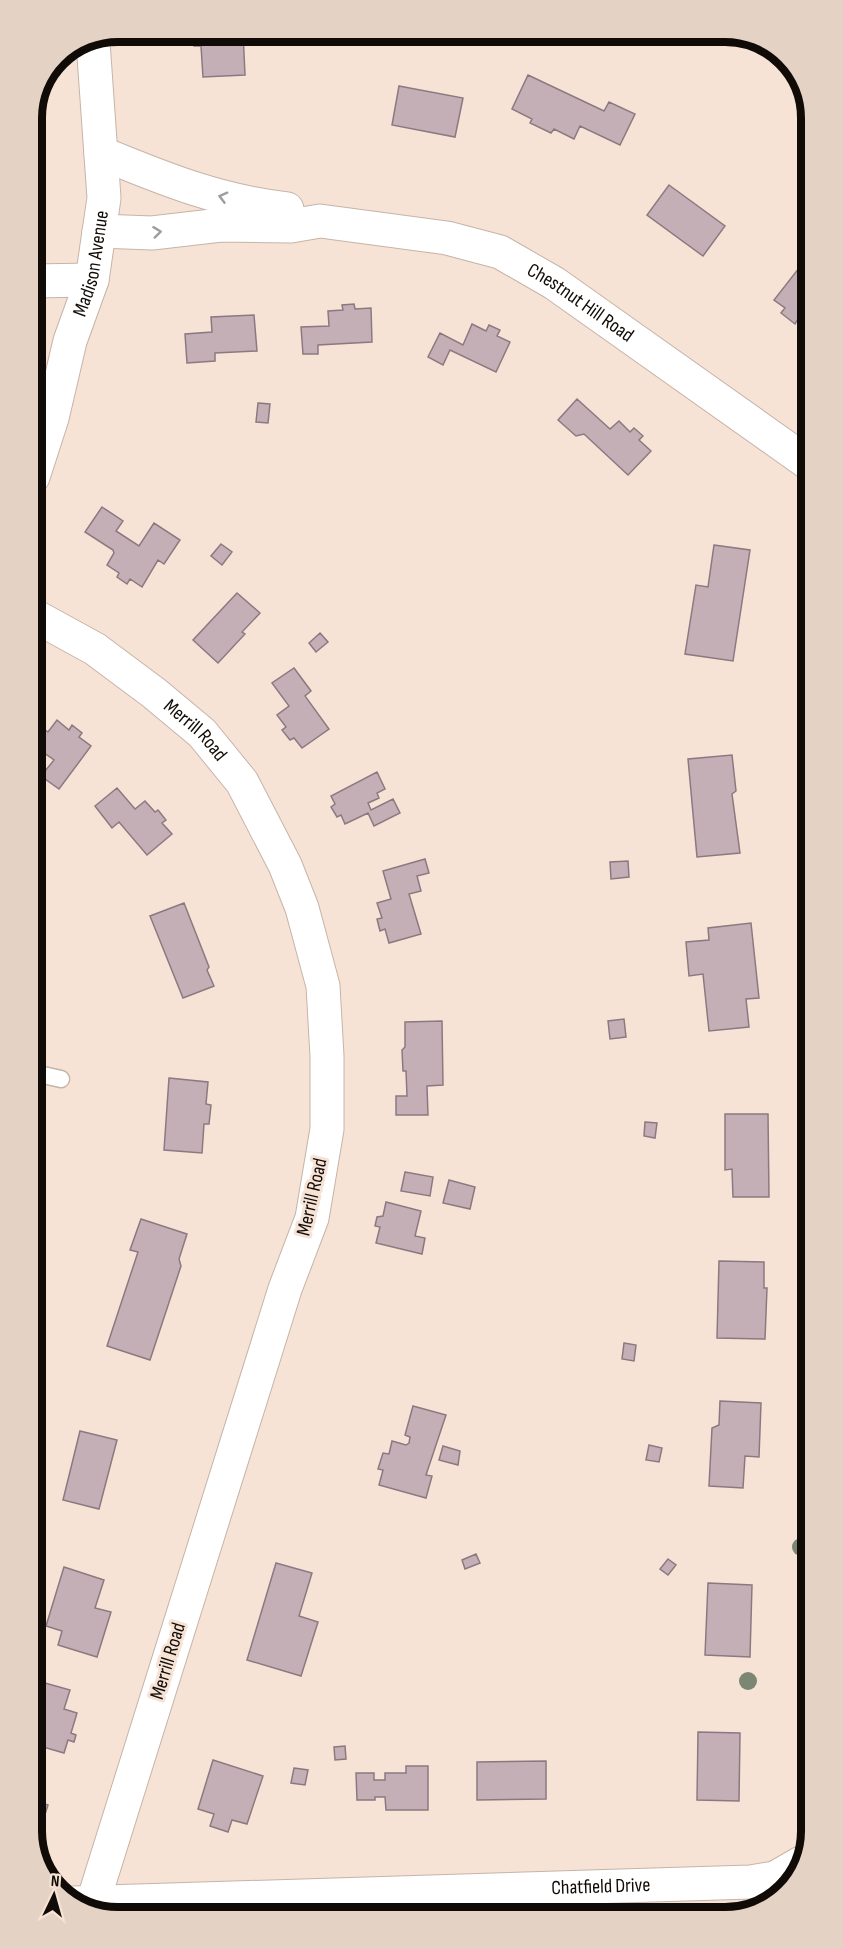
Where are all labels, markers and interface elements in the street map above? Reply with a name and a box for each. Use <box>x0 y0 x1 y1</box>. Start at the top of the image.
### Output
one-way arrow <box>218 192 228 205</box>
street label: Madison Avenue <box>68 209 114 320</box>
one-way arrow <box>153 226 162 239</box>
street label: Chestnut Hill Road <box>523 258 638 348</box>
street label: Merrill Road <box>159 694 232 766</box>
street label: Merrill Road <box>291 1156 333 1238</box>
street label: Merrill Road <box>145 1620 191 1702</box>
north arrow <box>24 1865 84 1925</box>
text: N <box>50 1872 60 1891</box>
street label: Chatfield Drive <box>551 1873 651 1900</box>

